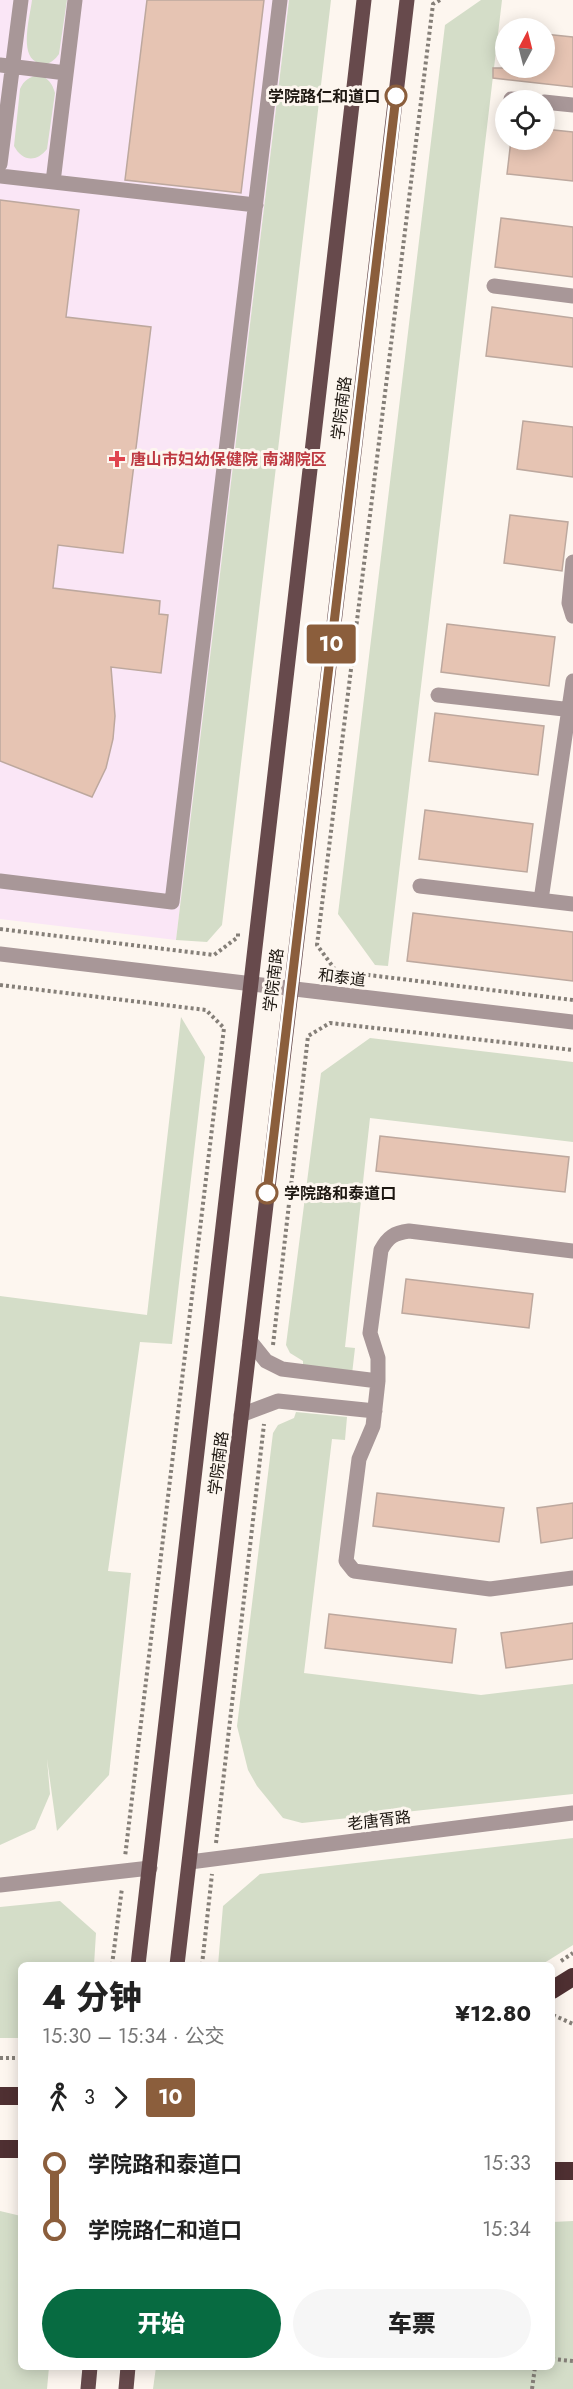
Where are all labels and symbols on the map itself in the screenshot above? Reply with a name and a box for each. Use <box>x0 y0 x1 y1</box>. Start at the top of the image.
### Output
north arrow <box>495 18 555 78</box>
place label: 学院路仁和道口 <box>268 85 380 108</box>
marker: 学院路仁和道口 <box>385 85 407 107</box>
street label: 学院南路 <box>326 375 357 441</box>
place label: 唐山市妇幼保健院 南湖院区 <box>130 448 327 471</box>
marker: 唐山市妇幼保健院 南湖院区 <box>108 450 126 468</box>
line badge: 10 <box>304 624 358 664</box>
street label: 学院南路 <box>258 947 289 1013</box>
street label: 和泰道 <box>317 963 367 992</box>
marker: 学院路和泰道口 <box>256 1182 278 1204</box>
place label: 学院路和泰道口 <box>284 1182 396 1205</box>
street label: 学院南路 <box>203 1430 234 1496</box>
street label: 老唐胥路 <box>346 1805 412 1836</box>

